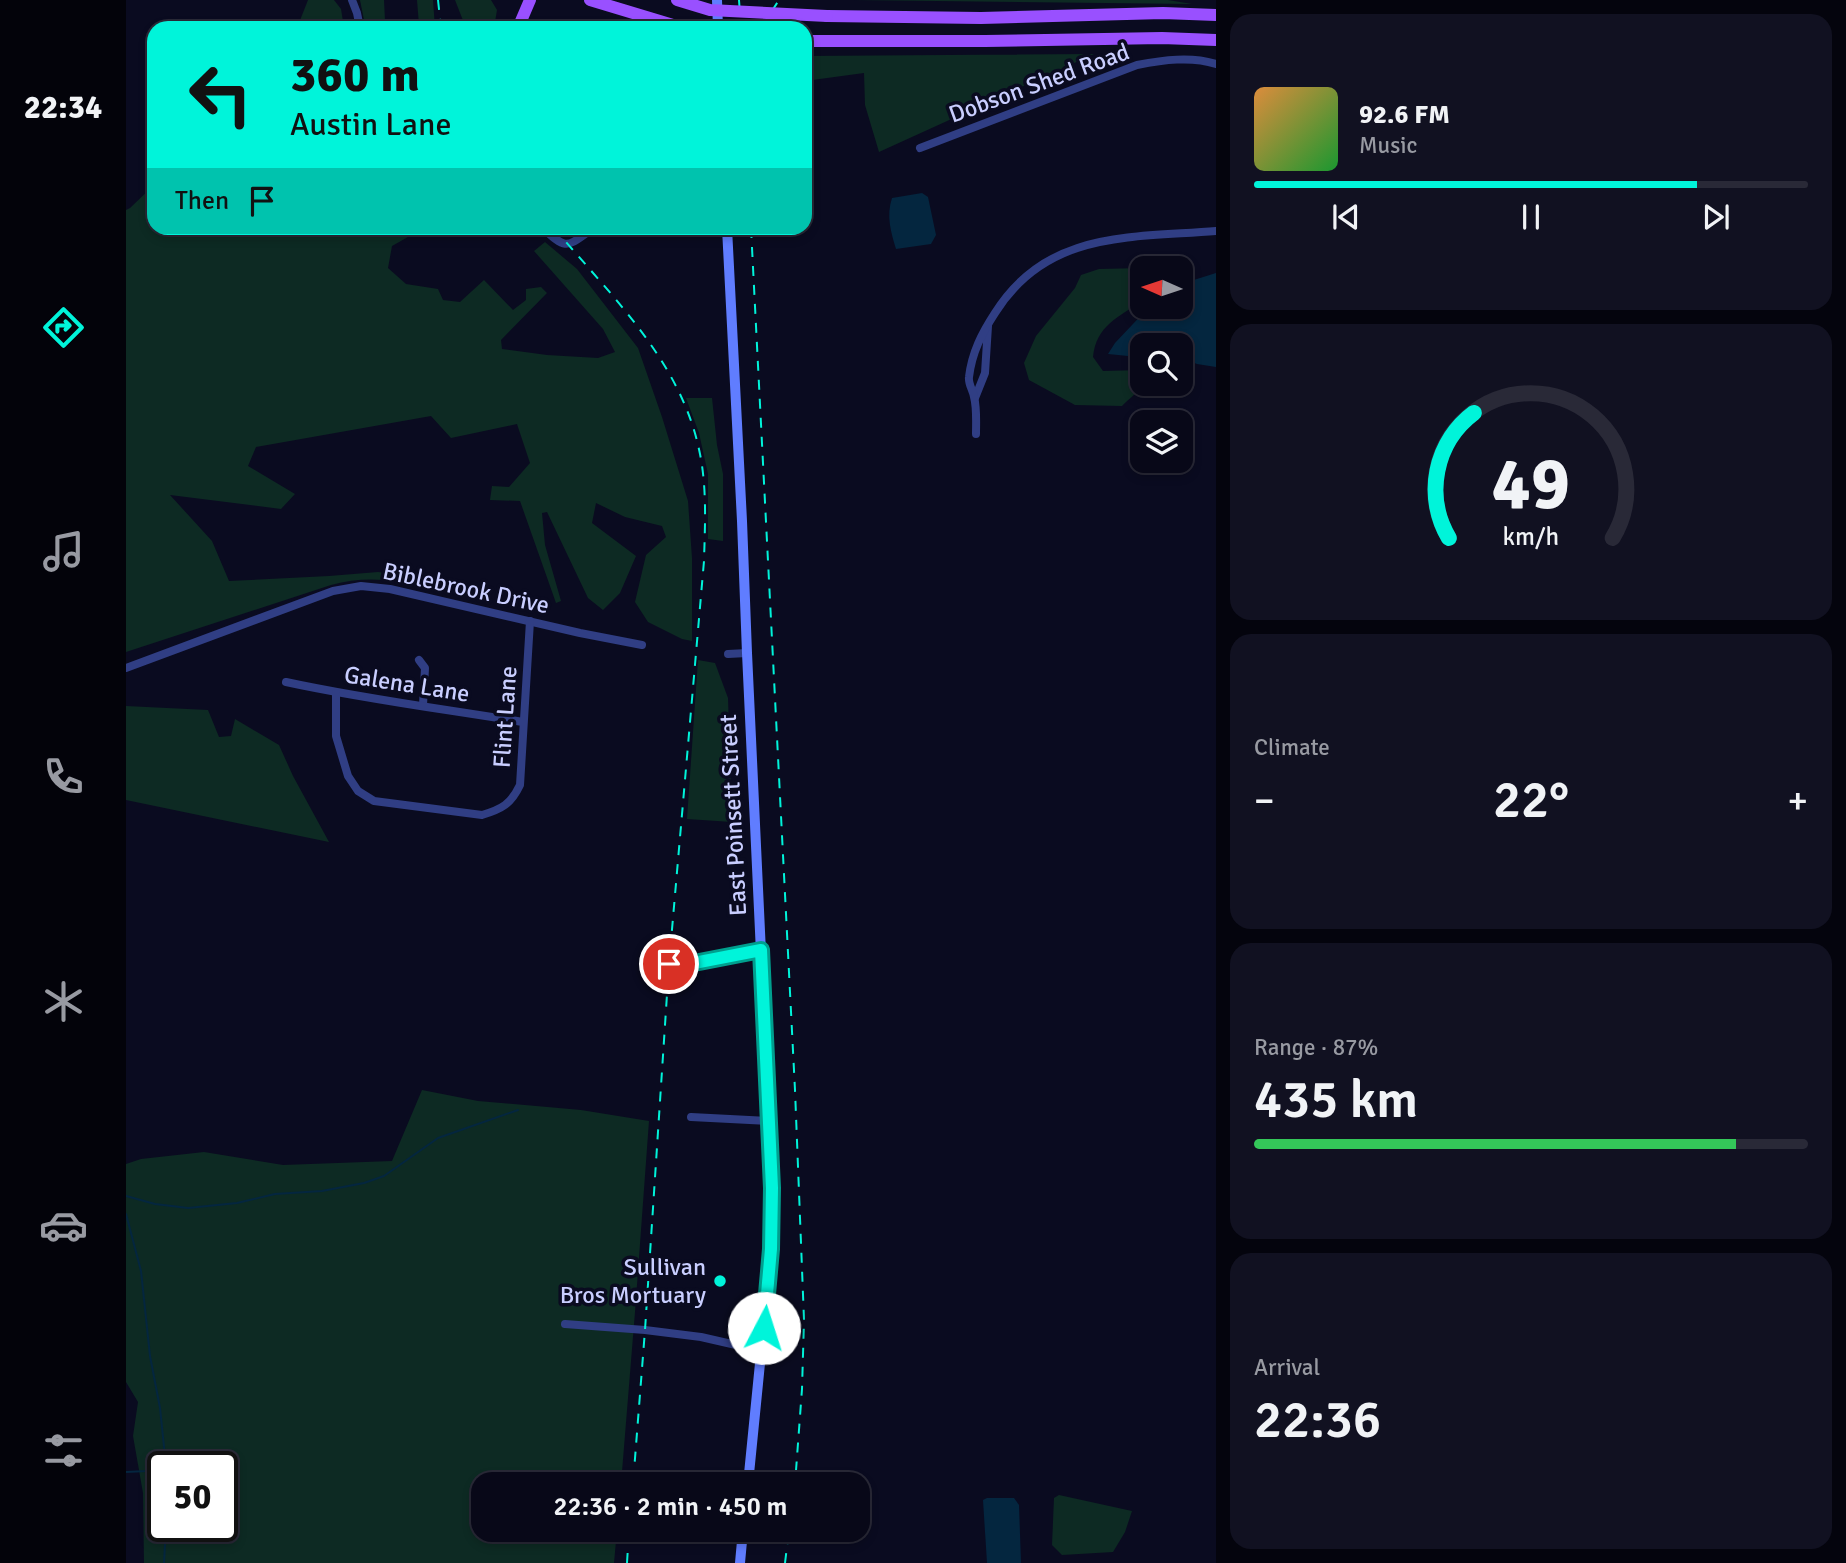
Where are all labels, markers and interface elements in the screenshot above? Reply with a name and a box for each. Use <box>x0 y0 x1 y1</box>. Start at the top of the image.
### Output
street label: Dobson Shed Road <box>945 36 1133 130</box>
text: 360 m <box>290 45 420 105</box>
icon: left <box>175 49 266 140</box>
text: 22:34 <box>24 88 102 127</box>
text: 92.6 FM <box>1359 99 1450 131</box>
text: Austin Lane <box>290 105 451 144</box>
text: Music <box>1359 131 1417 160</box>
icon: arrive <box>243 182 281 220</box>
text: Then <box>175 185 229 217</box>
icon: previous <box>1327 198 1365 236</box>
icon: pause <box>1512 198 1550 236</box>
icon: next <box>1697 198 1735 236</box>
north arrow <box>1130 256 1194 318</box>
map controls <box>1130 256 1193 473</box>
icon: directions <box>39 303 88 352</box>
button: search <box>1130 333 1193 396</box>
button: layers <box>1130 410 1193 473</box>
text: 49 <box>1492 440 1570 529</box>
text: km/h <box>1503 520 1559 551</box>
icon: music <box>39 527 88 576</box>
street label: Biblebrook Drive <box>380 556 552 620</box>
street label: Galena Lane <box>342 659 472 709</box>
street label: Flint Lane <box>486 665 524 769</box>
street label: East Poinsett Street <box>713 713 753 917</box>
text: Climate <box>1254 733 1330 762</box>
icon: phone <box>39 752 88 801</box>
text: 22° <box>1493 768 1569 832</box>
text: − <box>1254 777 1275 824</box>
text: + <box>1787 777 1808 824</box>
pin <box>639 934 699 994</box>
icon: arrive <box>650 945 688 983</box>
icon: climate <box>39 977 88 1026</box>
text: Range · 87% <box>1254 1033 1378 1062</box>
text: 435 km <box>1254 1068 1418 1132</box>
icon: car <box>39 1201 88 1250</box>
place label: Sullivan Bros Mortuary <box>560 1252 706 1310</box>
marker: Sullivan Bros Mortuary <box>712 1273 728 1289</box>
position arrow <box>727 1291 801 1365</box>
text: Arrival <box>1254 1353 1320 1382</box>
text: 22:36 <box>1254 1388 1381 1452</box>
icon: filters <box>39 1426 88 1475</box>
speed limit sign: 50 <box>147 1451 238 1542</box>
text: 22:36 · 2 min · 450 m <box>554 1491 787 1523</box>

